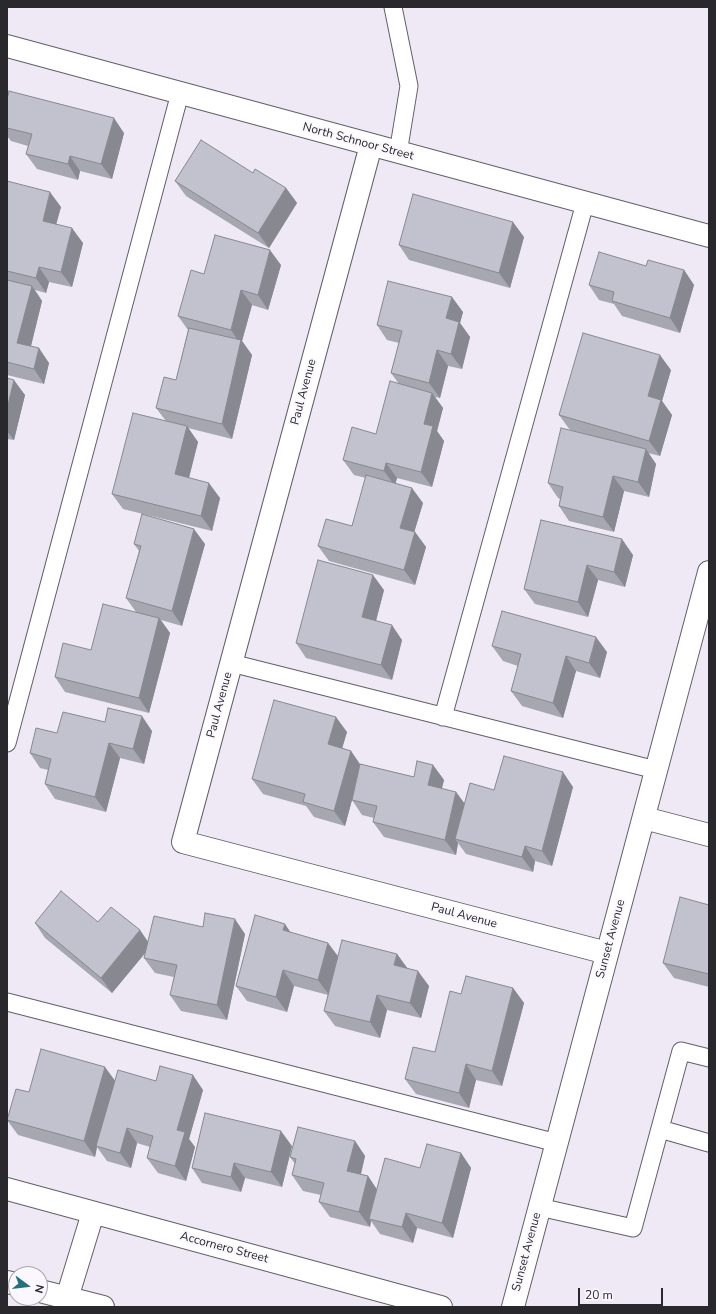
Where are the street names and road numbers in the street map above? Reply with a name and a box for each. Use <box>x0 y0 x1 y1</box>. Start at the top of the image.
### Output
street label: North Schnoor Street <box>301 120 415 164</box>
street label: Paul Avenue <box>288 357 320 427</box>
street label: Paul Avenue <box>204 670 236 740</box>
street label: Sunset Avenue <box>594 898 628 980</box>
street label: Paul Avenue <box>429 900 499 932</box>
street label: Sunset Avenue <box>510 1211 544 1293</box>
street label: Accornero Street <box>178 1229 270 1267</box>

